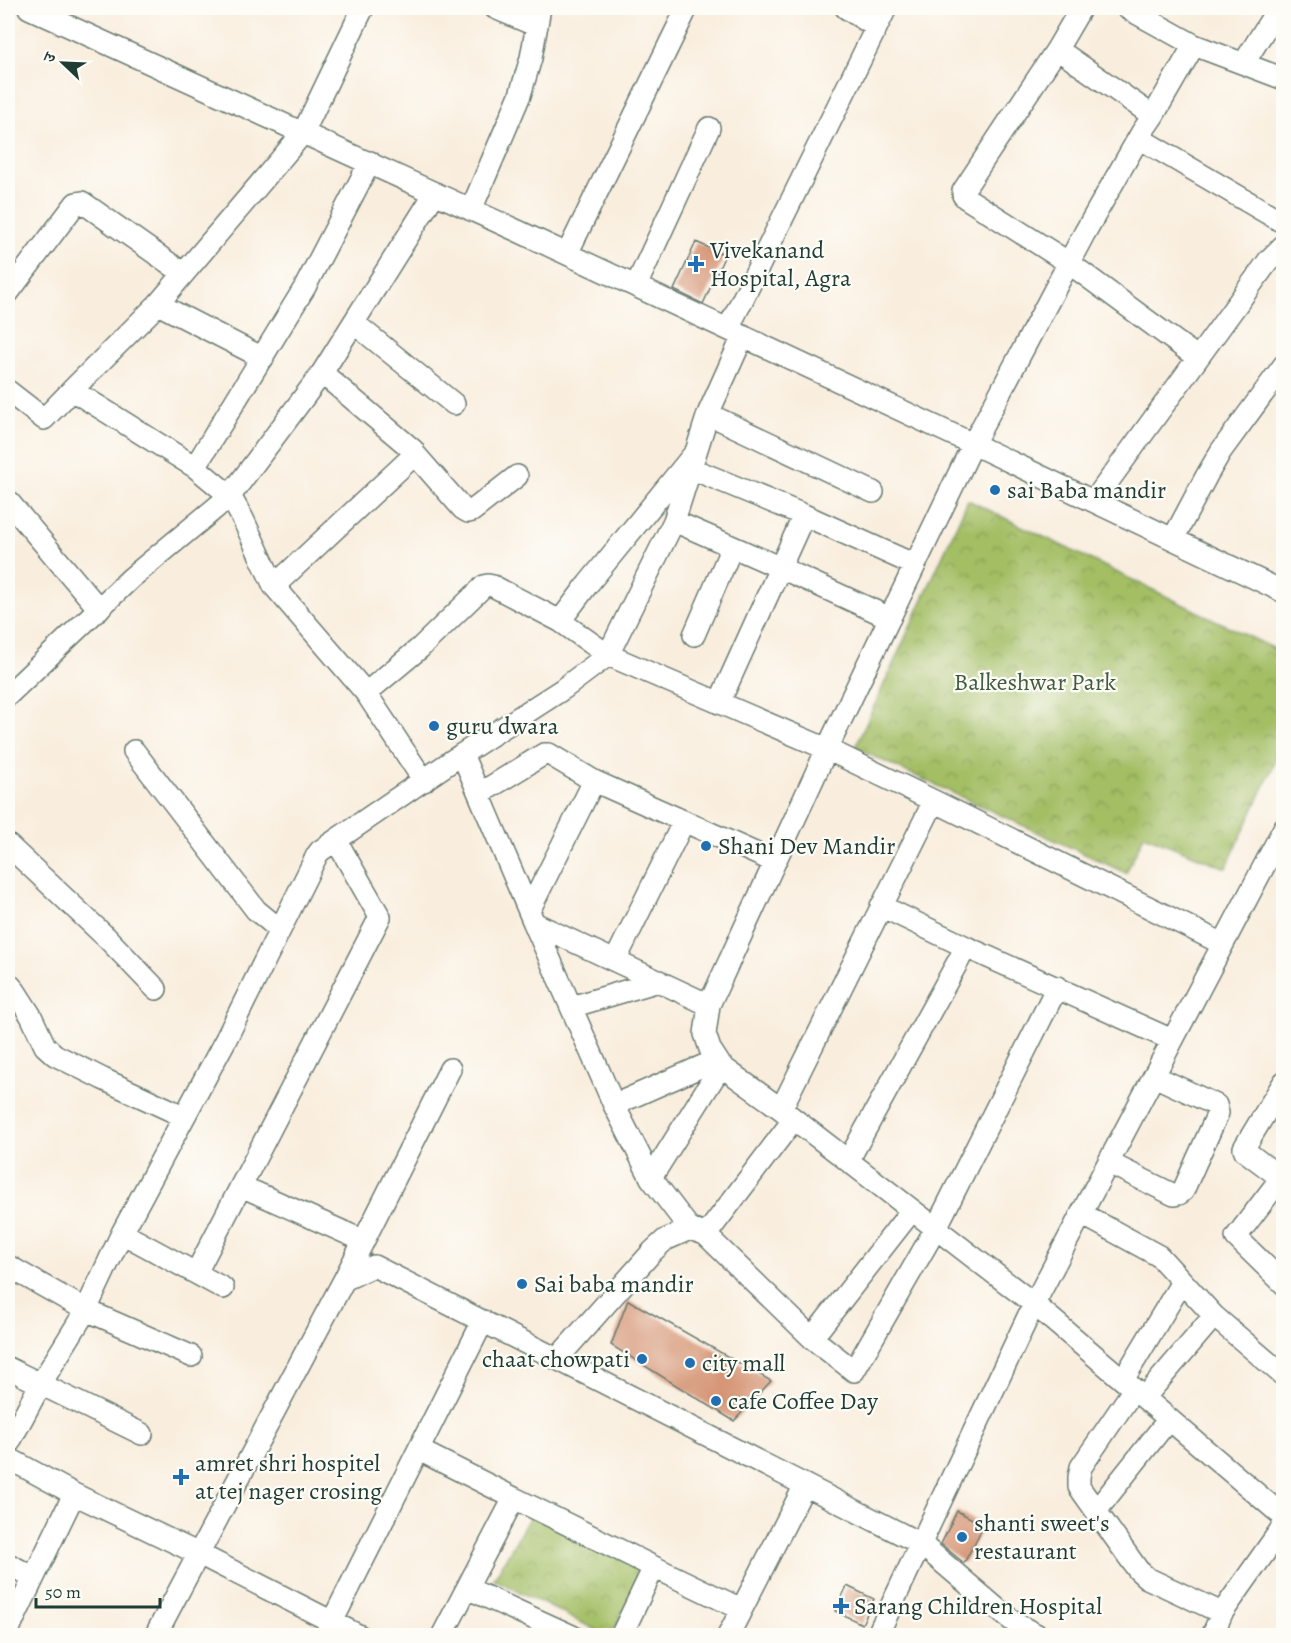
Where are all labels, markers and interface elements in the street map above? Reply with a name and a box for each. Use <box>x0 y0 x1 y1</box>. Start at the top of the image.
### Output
north arrow <box>33 33 93 93</box>
text: उ <box>38 48 63 67</box>
place label: Vivekanand Hospital, Agra <box>709 234 852 294</box>
marker: Vivekanand Hospital, Agra <box>687 255 705 273</box>
place label: sai Baba mandir <box>1007 474 1166 506</box>
marker: sai Baba mandir <box>988 483 1002 497</box>
park label: Balkeshwar Park <box>954 666 1116 698</box>
place label: guru dwara <box>446 710 559 742</box>
marker: guru dwara <box>427 719 441 733</box>
place label: Shani Dev Mandir <box>718 830 895 862</box>
marker: Shani Dev Mandir <box>699 839 713 853</box>
place label: Sai baba mandir <box>534 1268 694 1300</box>
marker: Sai baba mandir <box>515 1277 529 1291</box>
place label: chaat chowpati <box>482 1343 630 1375</box>
place label: city mall <box>702 1347 785 1379</box>
marker: chaat chowpati <box>635 1352 649 1366</box>
marker: city mall <box>683 1356 697 1370</box>
place label: cafe Coffee Day <box>728 1385 878 1417</box>
marker: cafe Coffee Day <box>709 1394 723 1408</box>
place label: amret shri hospitel at tej nager crosing <box>195 1447 382 1507</box>
marker: amret shri hospitel at tej nager crosing <box>172 1468 190 1486</box>
place label: shanti sweet's restaurant <box>974 1507 1110 1567</box>
marker: shanti sweet's restaurant <box>955 1530 969 1544</box>
scale bar <box>36 1571 160 1609</box>
text: 50 m <box>45 1580 81 1604</box>
place label: Sarang Children Hospital <box>854 1590 1102 1622</box>
marker: Sarang Children Hospital <box>832 1597 850 1615</box>

